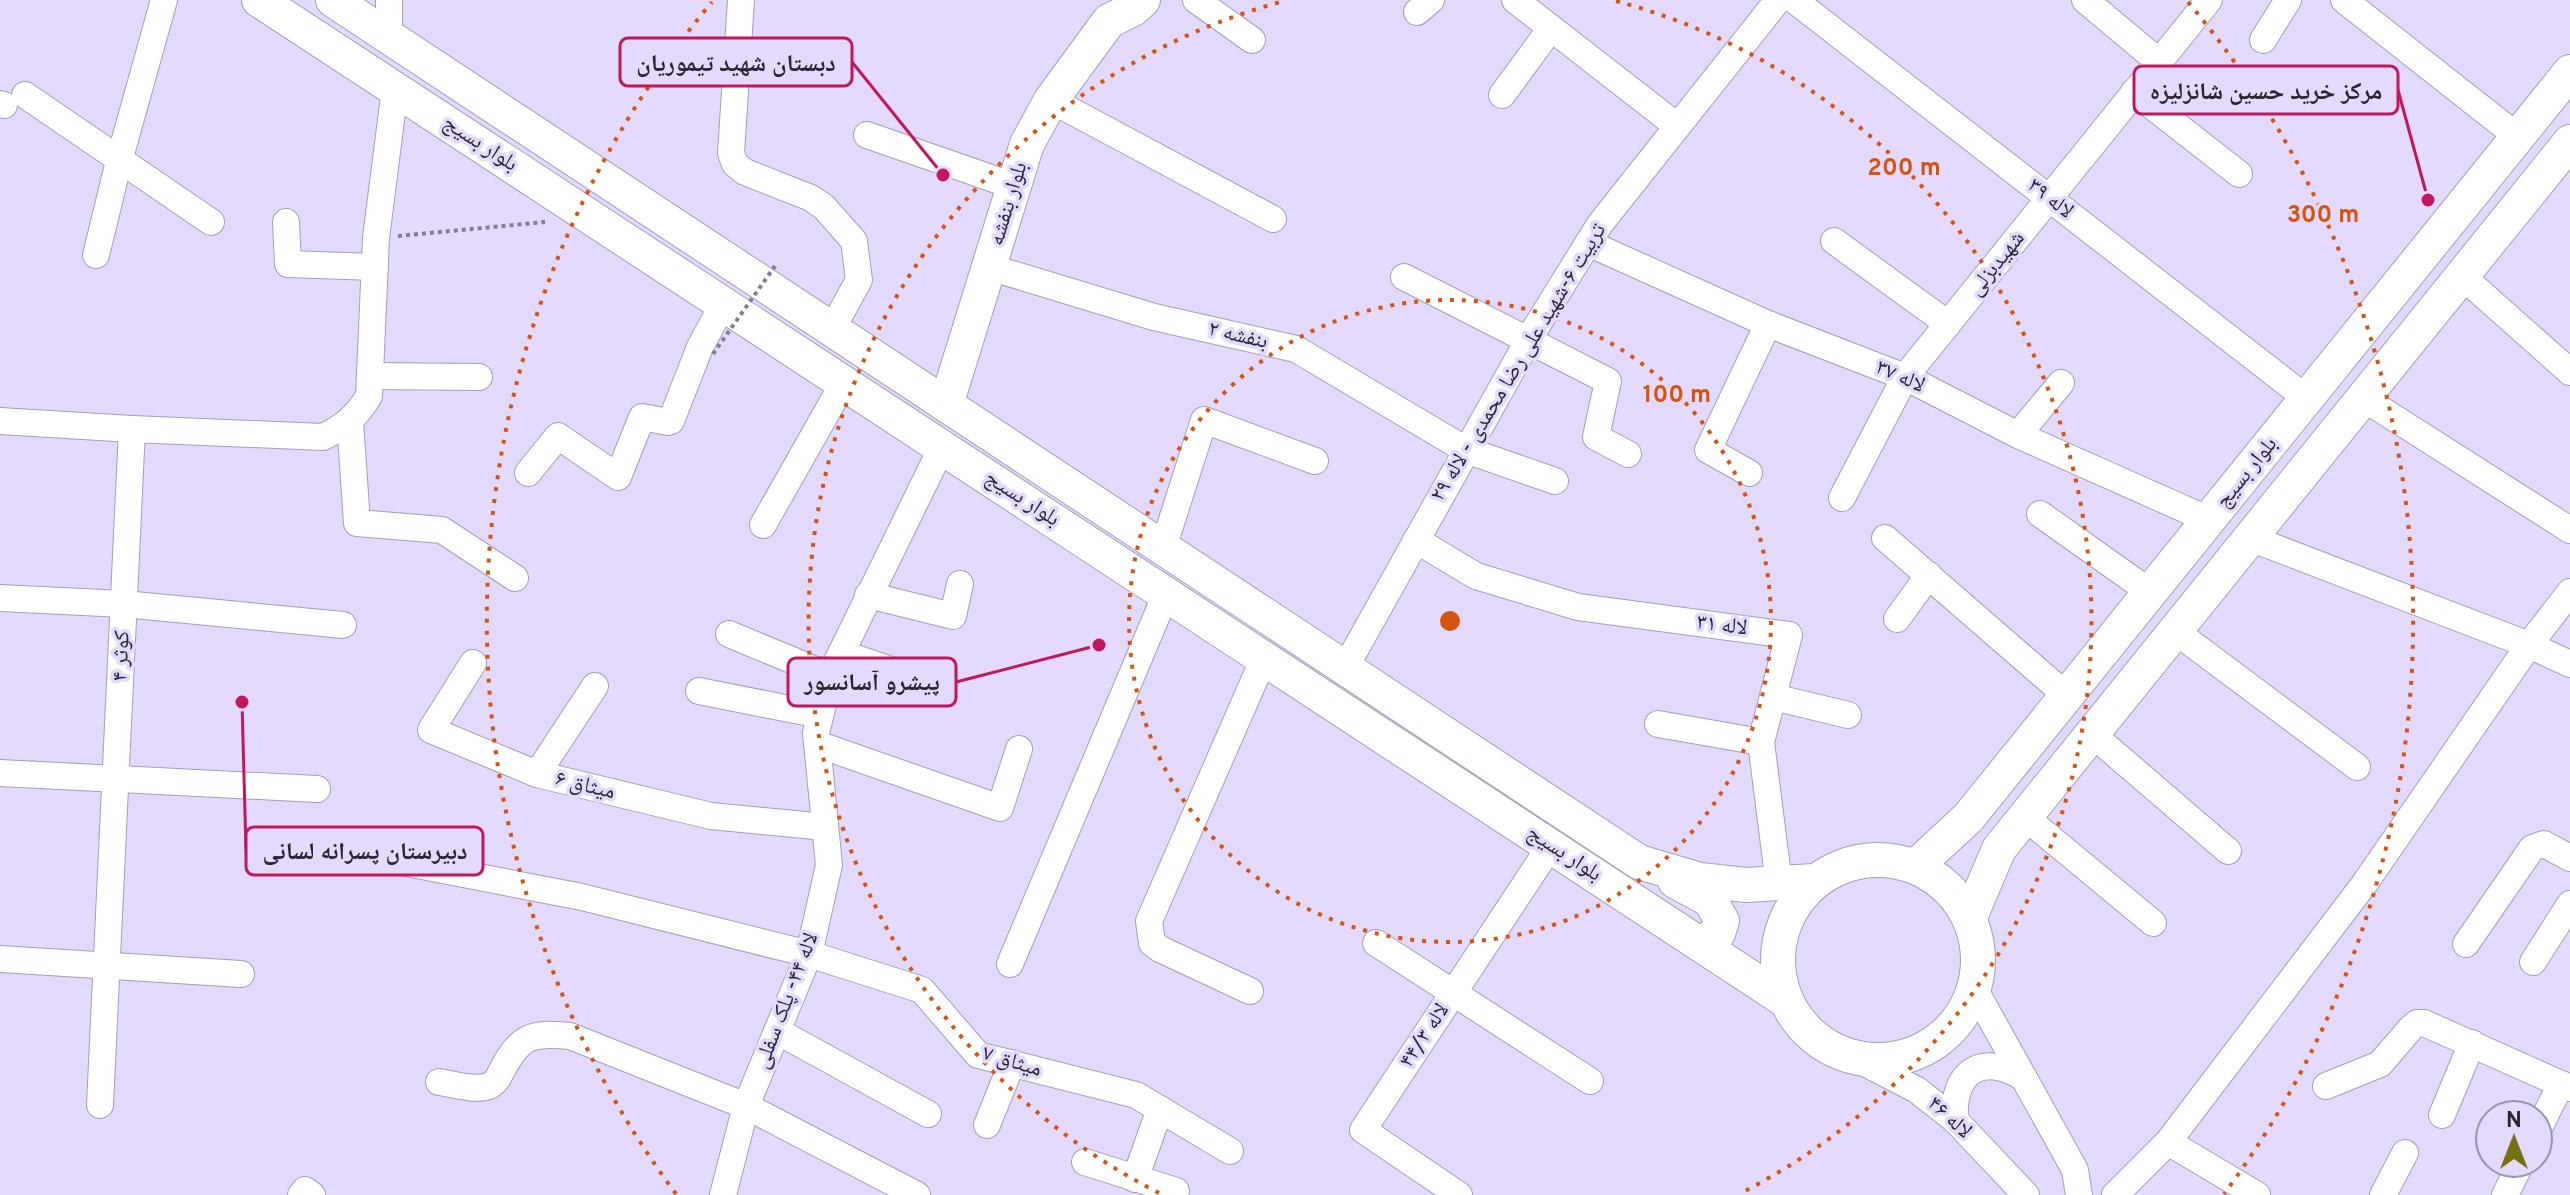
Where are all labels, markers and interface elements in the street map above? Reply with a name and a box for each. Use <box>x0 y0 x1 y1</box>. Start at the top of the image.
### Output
callout: دبستان شهید تیموریان <box>620 38 852 86</box>
text: دبستان شهید تیموریان <box>636 50 836 80</box>
callout: مرکز خرید حسین شانزلیزه <box>2134 66 2398 114</box>
text: مرکز خرید حسین شانزلیزه <box>2150 78 2382 108</box>
street label: بلوار بسیج <box>437 110 523 178</box>
text: 200 m <box>1867 154 1941 184</box>
street label: بلوار بنفشه <box>983 159 1035 249</box>
street label: لاله ۳۹ <box>2022 173 2078 225</box>
text: 300 m <box>2287 201 2359 231</box>
street label: تربیت ۶-شهید علی رضا محمدی - لاله ۲۹ <box>1425 219 1613 507</box>
street label: شهیدبزلی <box>1963 226 2031 302</box>
street label: بنفشه ۲ <box>1205 316 1271 356</box>
street label: لاله ۳۷ <box>1871 354 1929 400</box>
text: 100 m <box>1643 381 1711 411</box>
street label: بلوار بسیج <box>2210 432 2284 514</box>
street label: بلوار بسیج <box>979 465 1065 533</box>
centre of rings <box>1436 607 1464 635</box>
street label: لاله ۳۱ <box>1695 609 1749 643</box>
street label: کوثر ۴ <box>107 630 137 682</box>
callout: پیشرو آسانسور <box>788 658 956 706</box>
text: پیشرو آسانسور <box>803 669 940 699</box>
street label: میثاق ۶ <box>552 766 618 806</box>
street label: بلوار بسیج <box>1521 820 1607 888</box>
callout: دبیرستان پسرانه لسانی <box>246 827 483 875</box>
text: دبیرستان پسرانه لسانی <box>262 838 468 868</box>
street label: لاله ۴۴- پلک سفلی <box>749 929 825 1073</box>
street label: لاله ۴۴/۳ <box>1394 999 1456 1073</box>
street label: میثاق ۷ <box>979 1040 1045 1084</box>
street label: لاله ۴۶ <box>1921 1091 1977 1145</box>
north arrow <box>2474 1099 2554 1179</box>
text: N <box>2506 1108 2522 1135</box>

